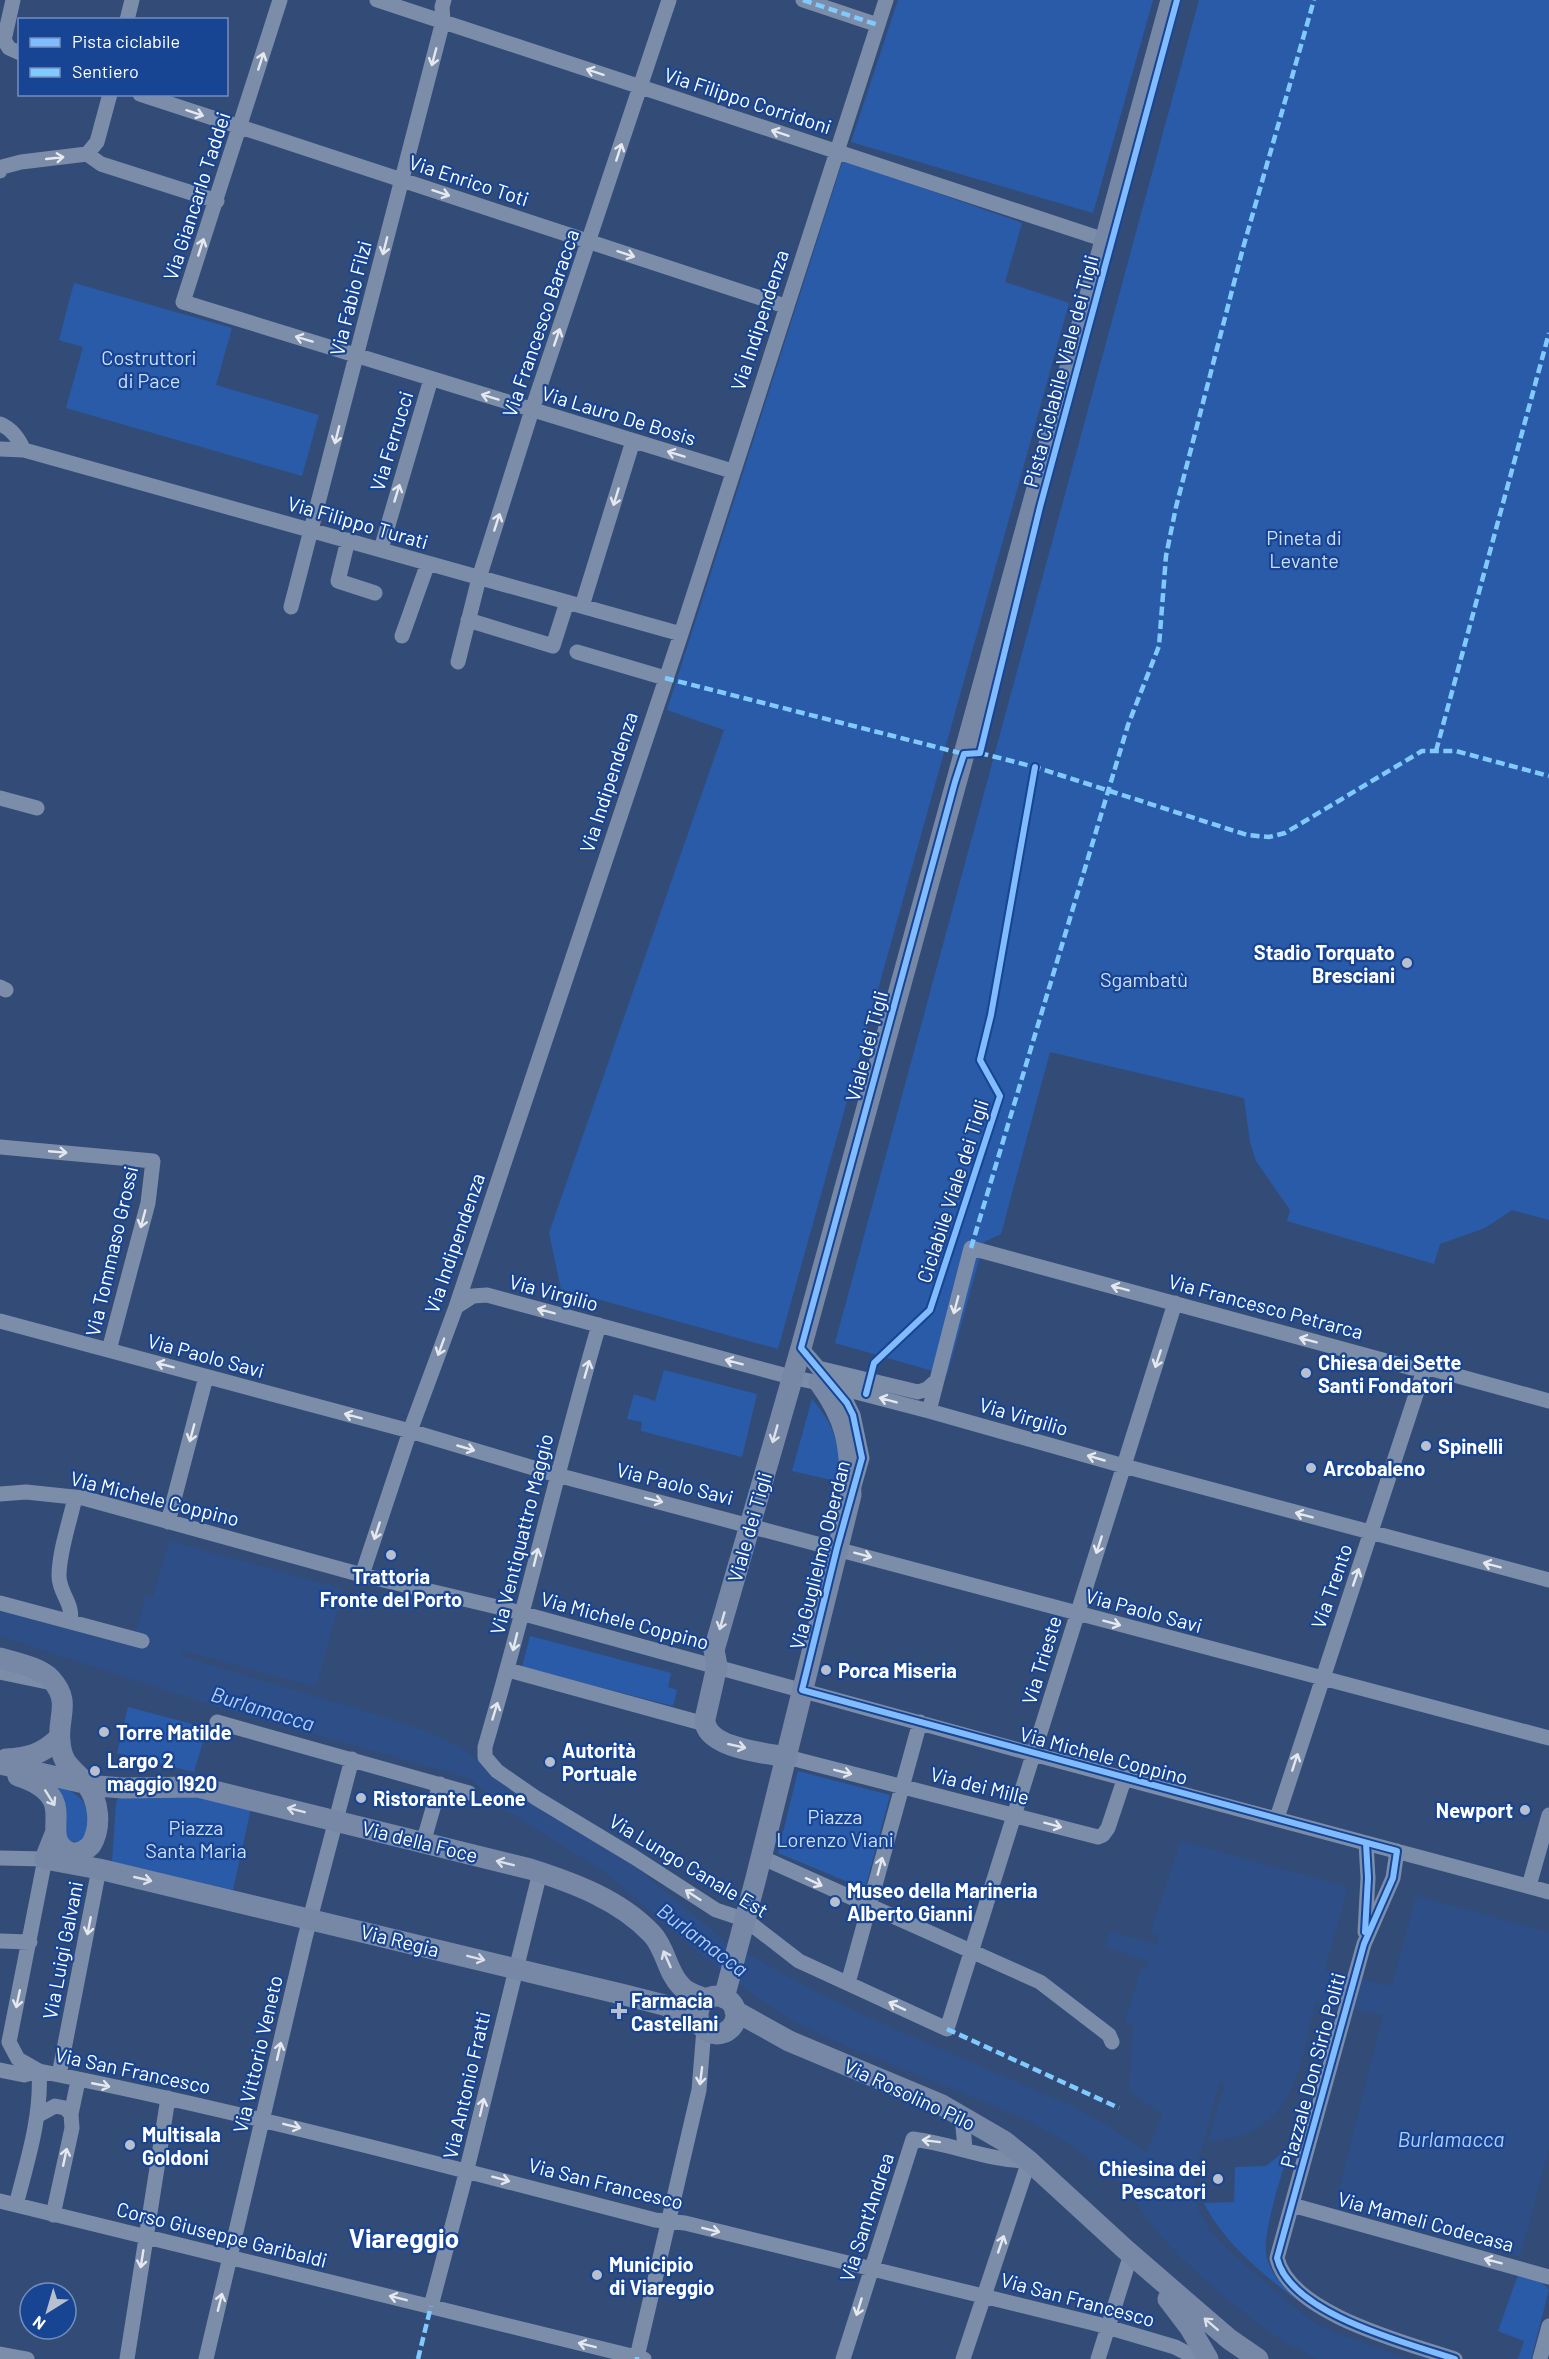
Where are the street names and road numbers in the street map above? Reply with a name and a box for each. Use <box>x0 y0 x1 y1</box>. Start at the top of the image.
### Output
street label: Via Filippo Corridoni <box>661 62 835 138</box>
street label: Via Giancarlo Taddei <box>157 109 235 283</box>
street label: Via Enrico Toti <box>406 149 532 211</box>
street label: Via Francesco Baracca <box>497 226 583 420</box>
street label: Via Fabio Filzi <box>324 238 376 358</box>
street label: Via Indipendenza <box>725 247 793 393</box>
street label: Pista Ciclabile Viale dei Tigli <box>1017 252 1103 490</box>
street label: Via Lauro De Bosis <box>539 380 699 450</box>
street label: Via Ferrucci <box>364 388 418 494</box>
street label: Via Filippo Turati <box>285 490 431 554</box>
street label: Via Indipendenza <box>574 709 642 855</box>
street label: Viale dei Tigli <box>840 988 892 1104</box>
street label: Ciclabile Viale dei Tigli <box>911 1096 993 1286</box>
street label: Via Tommaso Grossi <box>80 1163 142 1339</box>
street label: Via Indipendenza <box>419 1170 489 1316</box>
street label: Via Francesco Petrarca <box>1166 1268 1366 1344</box>
street label: Via Virgilio <box>507 1269 601 1315</box>
street label: Via Paolo Savi <box>145 1328 267 1382</box>
street label: Via Virgilio <box>977 1392 1071 1440</box>
street label: Via Ventiquattro Maggio <box>484 1431 558 1637</box>
street label: Via Paolo Savi <box>614 1457 736 1509</box>
street label: Via Guglielmo Oberdan <box>784 1458 854 1652</box>
street label: Via Michele Coppino <box>68 1465 242 1531</box>
street label: Viale dei Tigli <box>722 1469 776 1585</box>
street label: Via Trento <box>1305 1541 1357 1631</box>
street label: Via Paolo Savi <box>1083 1583 1205 1637</box>
street label: Via Michele Coppino <box>538 1586 712 1654</box>
street label: Via Trieste <box>1016 1613 1066 1707</box>
street label: Via Michele Coppino <box>1017 1721 1191 1789</box>
street label: Via dei Mille <box>928 1761 1032 1809</box>
street label: Via Lungo Canale Est <box>605 1808 773 1922</box>
street label: Via della Foce <box>360 1815 480 1867</box>
street label: Via Luigi Galvani <box>37 1879 87 2021</box>
street label: Via Regia <box>358 1919 442 1961</box>
street label: Piazzale Don Sirio Politi <box>1274 1970 1350 2170</box>
street label: Via Vittorio Veneto <box>227 1973 287 2135</box>
street label: Via Antonio Fratti <box>437 2009 495 2161</box>
street label: Via San Francesco <box>53 2042 213 2098</box>
street label: Via Rosolino Pilo <box>840 2053 980 2135</box>
street label: Via Sant'Andrea <box>834 2150 898 2284</box>
street label: Via San Francesco <box>526 2152 686 2214</box>
street label: Via Mameli Codecasa <box>1335 2186 1517 2256</box>
street label: Corso Giuseppe Garibaldi <box>114 2196 330 2272</box>
street label: Via San Francesco <box>998 2267 1158 2331</box>

